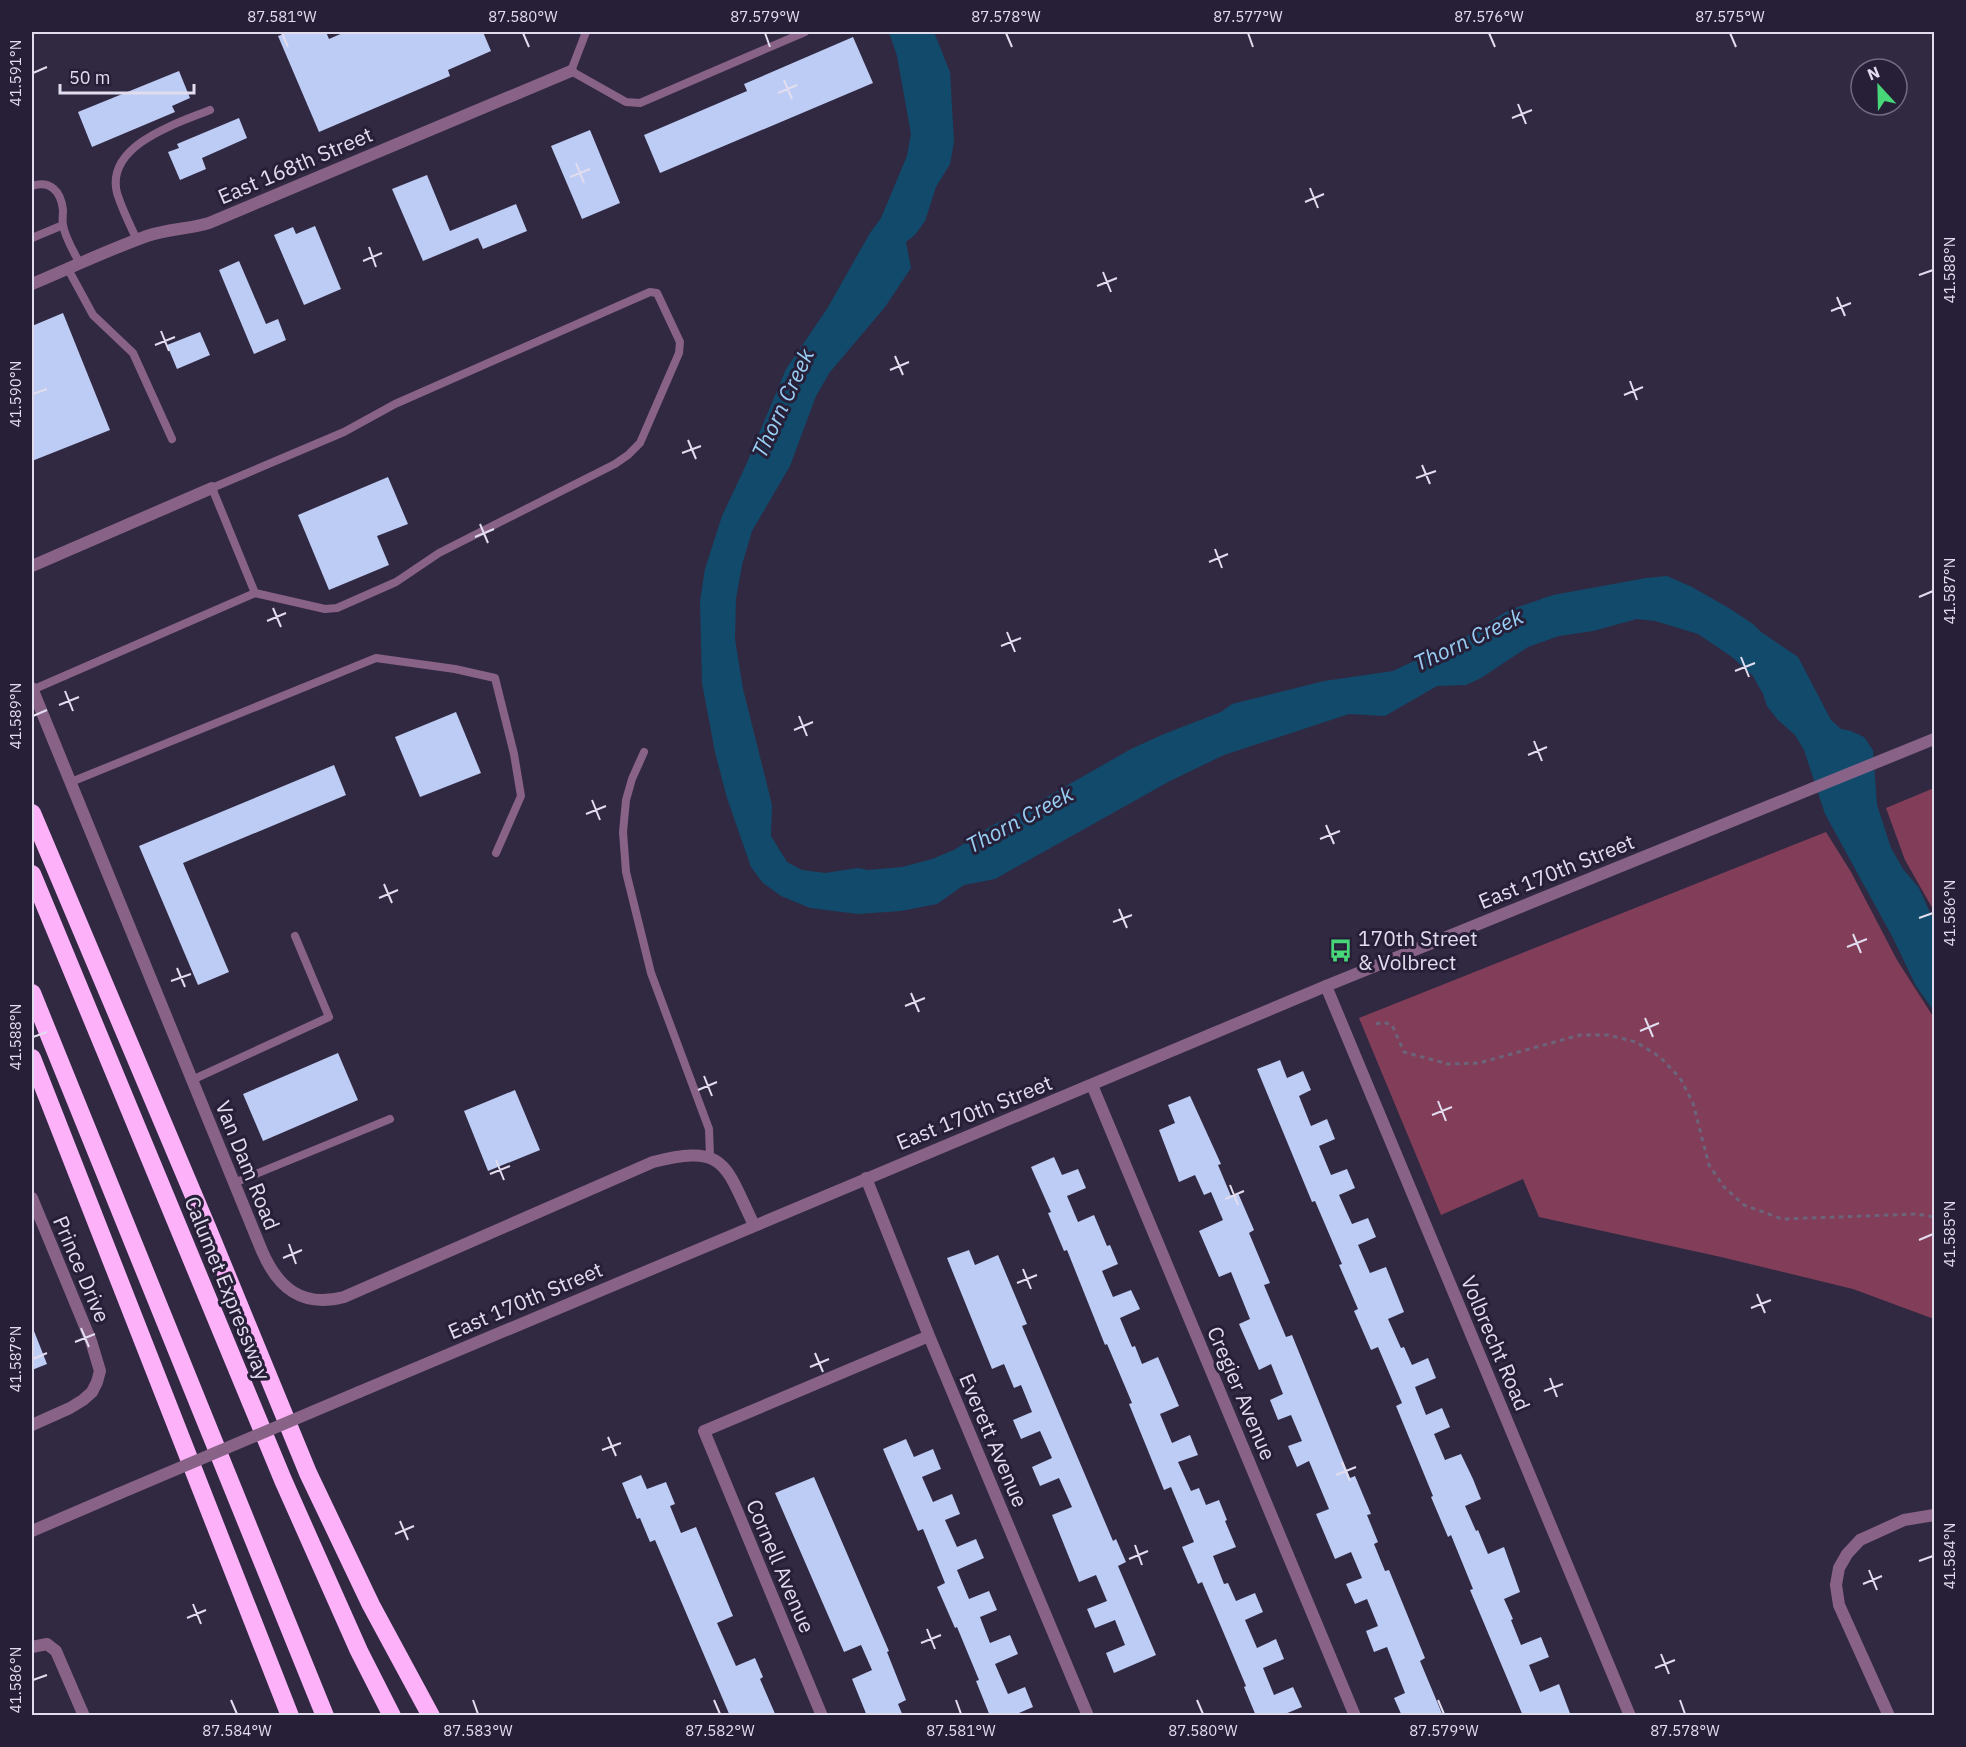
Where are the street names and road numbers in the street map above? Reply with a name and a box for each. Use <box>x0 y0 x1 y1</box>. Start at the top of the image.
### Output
street label: East 168th Street <box>213 120 377 210</box>
street label: East 170th Street <box>1474 827 1638 915</box>
street label: East 170th Street <box>892 1068 1056 1156</box>
street label: Van Dam Road <box>209 1096 287 1234</box>
street label: Calumet Expressway <box>178 1192 278 1385</box>
street label: Prince Drive <box>47 1211 117 1327</box>
street label: East 170th Street <box>443 1255 607 1345</box>
street label: Volbrecht Road <box>1455 1271 1537 1415</box>
street label: Cregier Avenue <box>1201 1322 1283 1464</box>
street label: Everett Avenue <box>953 1369 1035 1511</box>
street label: Cornell Avenue <box>740 1495 822 1637</box>

